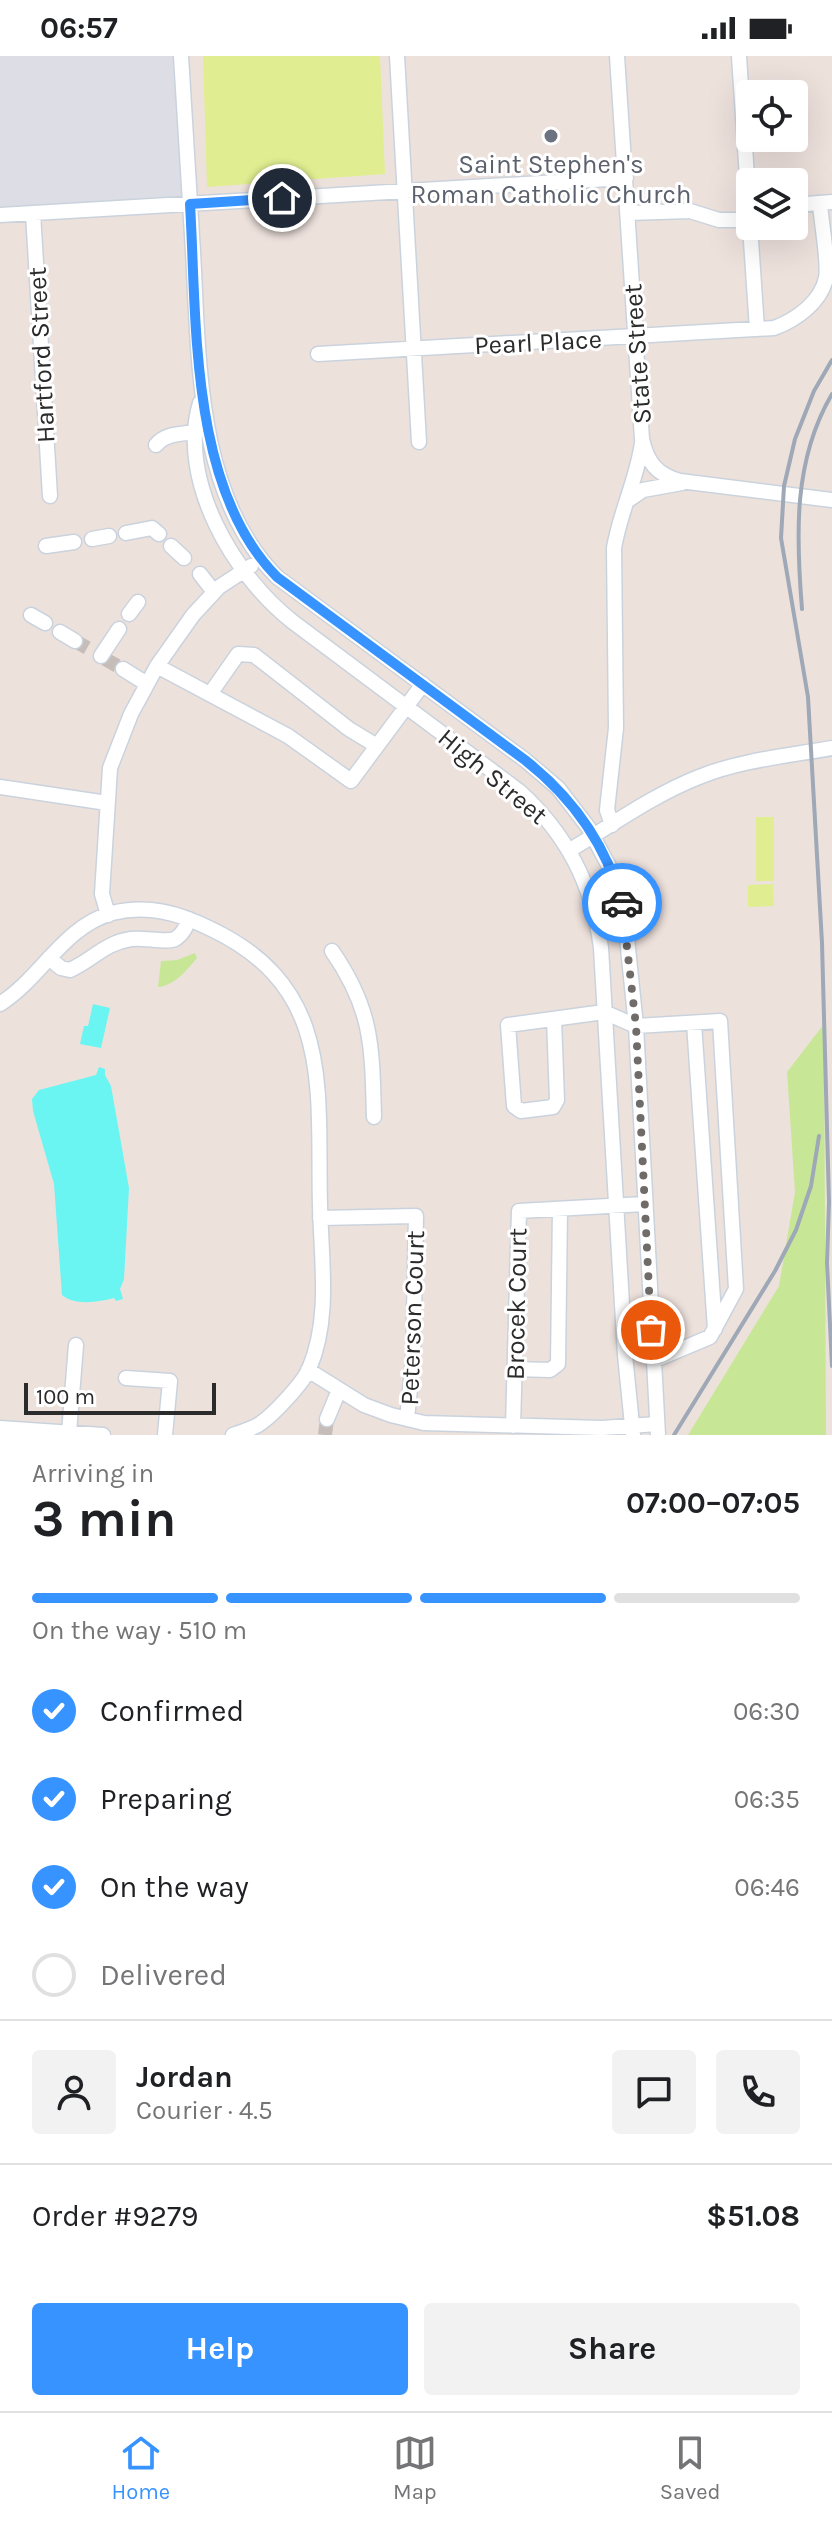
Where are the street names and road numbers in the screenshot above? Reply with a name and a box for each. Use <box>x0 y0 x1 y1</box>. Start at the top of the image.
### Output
street label: Hartford Street <box>21 266 62 444</box>
street label: State Street <box>617 283 658 425</box>
street label: Pearl Place <box>473 324 603 361</box>
street label: High Street <box>432 722 554 831</box>
street label: Brocek Court <box>500 1227 533 1380</box>
street label: Peterson Court <box>394 1230 431 1406</box>

